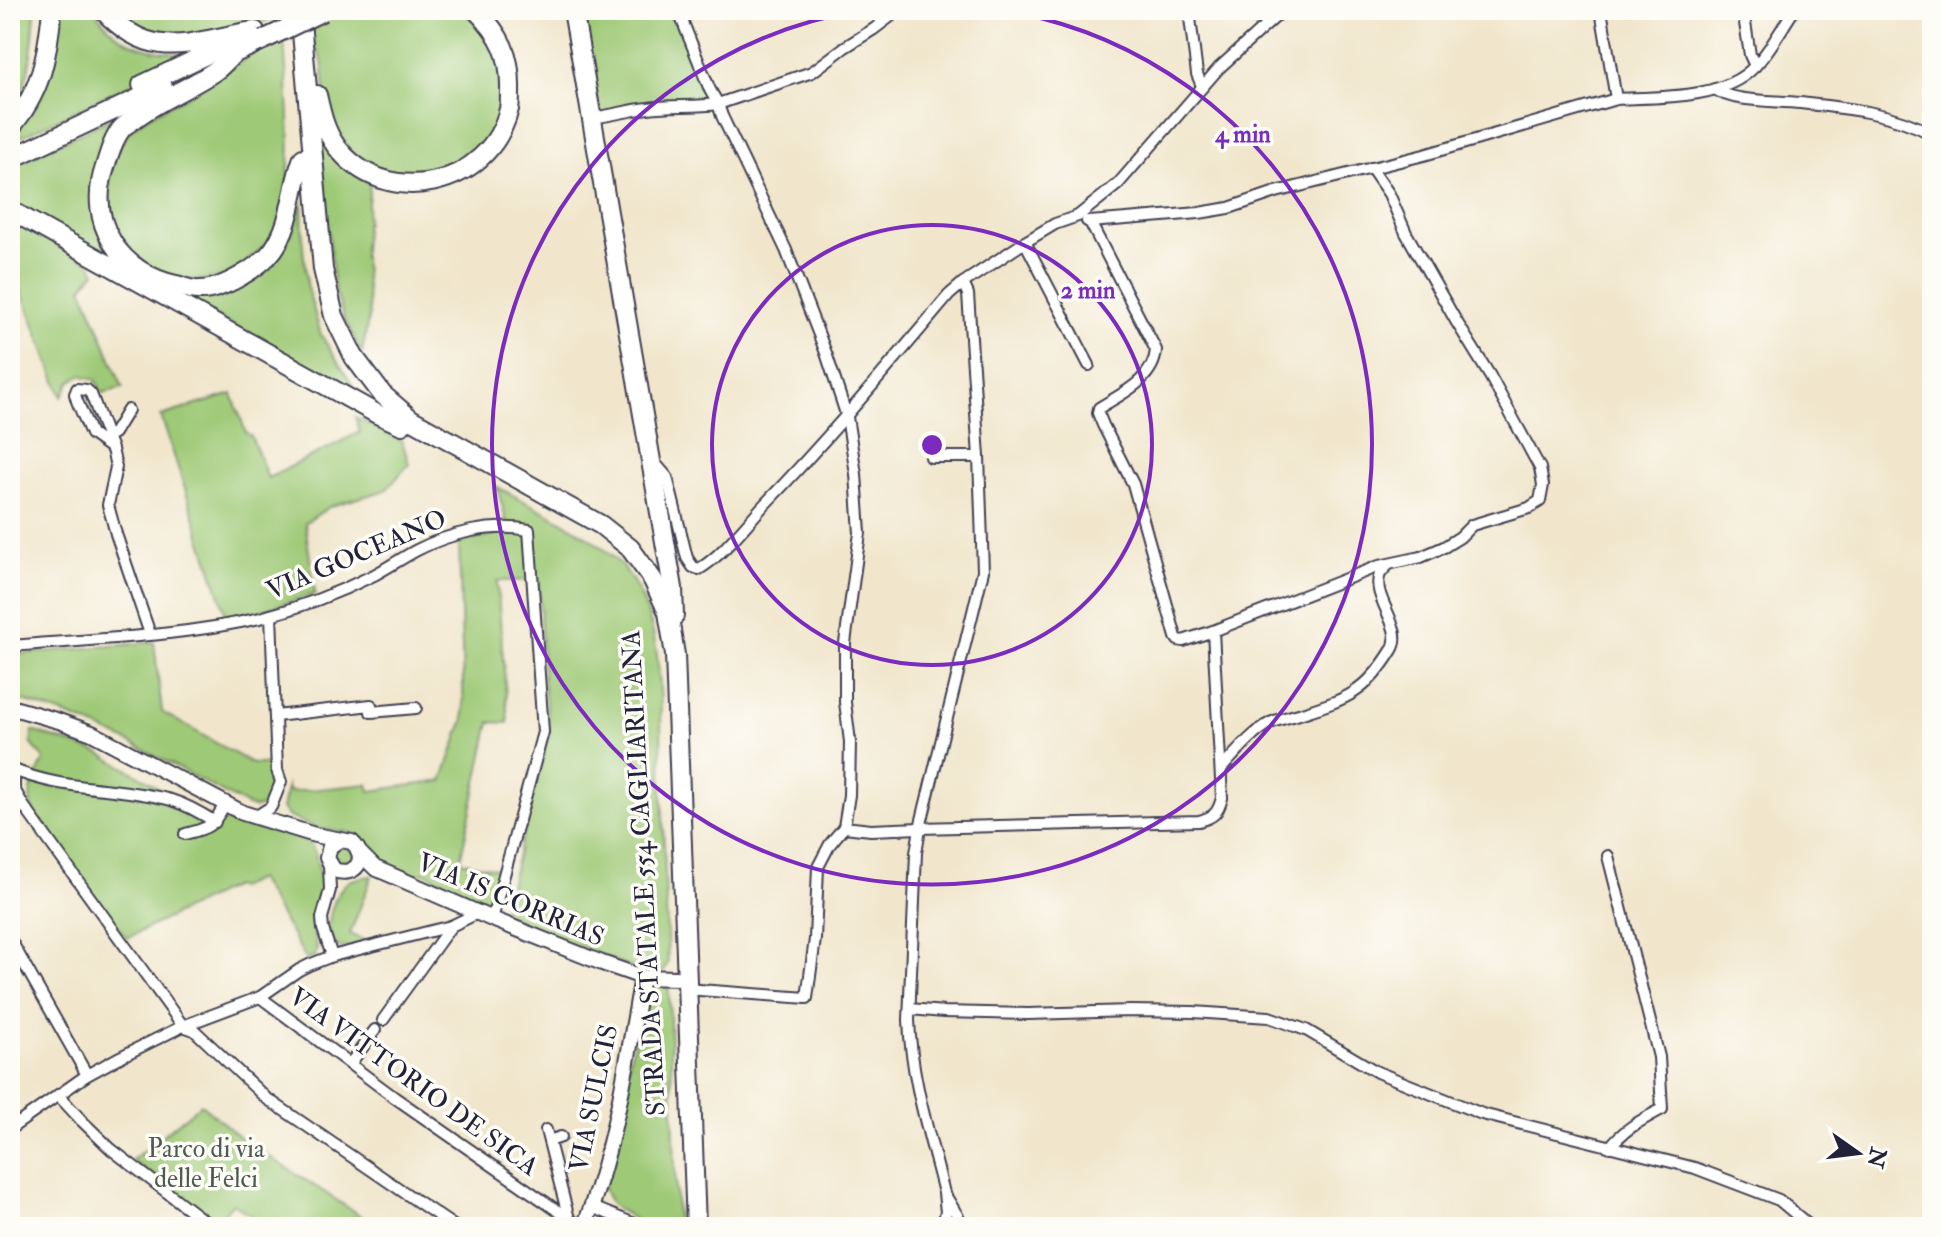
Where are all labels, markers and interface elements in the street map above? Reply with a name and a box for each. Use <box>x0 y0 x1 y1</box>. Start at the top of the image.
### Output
text: 4 min <box>1214 119 1271 150</box>
text: 2 min <box>1061 275 1116 306</box>
centre of rings <box>918 431 946 459</box>
street label: VIA GOCEANO <box>262 503 451 607</box>
street label: STRADA STATALE 554 CAGLIARITANA <box>615 629 673 1117</box>
street label: VIA IS CORRIAS <box>412 846 609 954</box>
street label: VIA VITTORIO DE SICA <box>282 981 545 1183</box>
street label: VIA SULCIS <box>563 1022 625 1175</box>
north arrow <box>1818 1113 1898 1193</box>
park label: Parco di via delle Felci <box>147 1133 265 1195</box>
text: N <box>1860 1144 1893 1171</box>

